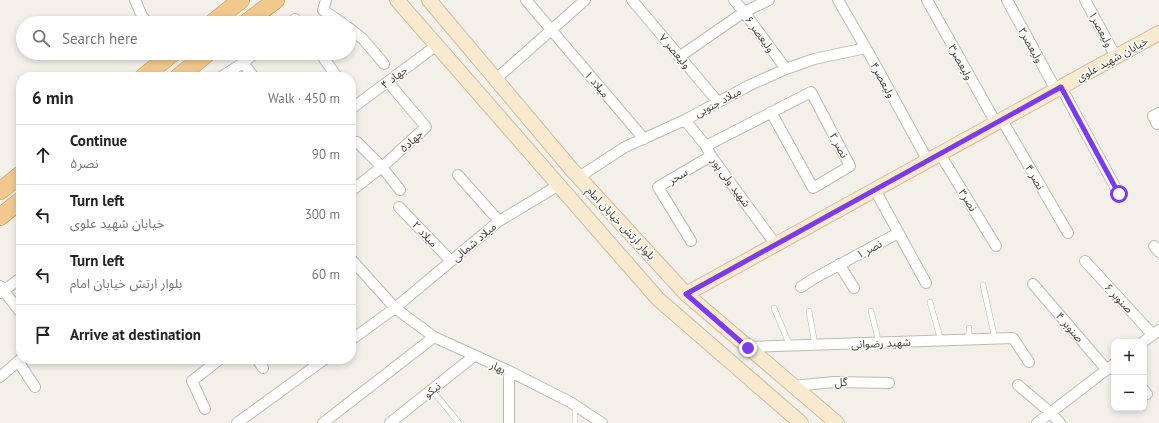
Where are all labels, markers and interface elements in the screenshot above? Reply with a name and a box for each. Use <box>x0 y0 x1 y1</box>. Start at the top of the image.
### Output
street label: ولیعصر۱ <box>1086 9 1116 49</box>
street label: ولیعصر ۶ <box>742 13 778 55</box>
search box <box>16 16 356 60</box>
street label: ولیعصر۲ <box>1015 25 1047 65</box>
icon: search <box>30 27 52 49</box>
text: Search here <box>62 29 138 48</box>
street label: ولیعصر ۷ <box>656 31 694 72</box>
street label: خیابان شهید علوی <box>1074 33 1151 85</box>
street label: ولیعصر۳ <box>945 42 977 82</box>
street label: ولیعصر۴ <box>867 60 899 100</box>
street label: جهاد ۴ <box>378 62 410 92</box>
street label: میلاد ۱ <box>582 68 612 101</box>
street label: میلاد جنوبی <box>692 84 744 120</box>
text: 6 min <box>32 87 73 109</box>
text: Walk · 450 m <box>268 90 340 107</box>
street label: جهاد۵ <box>396 126 426 155</box>
street label: نصر ۲ <box>826 130 852 160</box>
text: Continue <box>70 131 127 150</box>
icon: ahead <box>32 144 54 166</box>
text: 90 m <box>312 146 340 163</box>
street label: شهید ولی پور <box>707 153 754 211</box>
text: نصر۵ <box>70 155 98 172</box>
street label: نصر ۴ <box>1022 162 1048 192</box>
street label: سحر <box>665 165 690 188</box>
street label: بلوار ارتش خیابان امام <box>583 184 659 263</box>
route start <box>1110 185 1128 203</box>
street label: نصر۳ <box>956 186 980 214</box>
text: Turn left <box>70 191 124 210</box>
icon: left <box>32 204 54 226</box>
text: 300 m <box>305 206 340 223</box>
text: خیابان شهید علوی <box>70 215 164 232</box>
street label: میلاد ۲ <box>409 218 441 250</box>
street label: میلاد شمالی <box>449 219 499 265</box>
street label: نصر ۱ <box>854 236 884 262</box>
text: Turn left <box>70 251 124 270</box>
icon: left <box>32 264 54 286</box>
text: 60 m <box>312 266 340 283</box>
text: بلوار ارتش خیابان امام <box>70 275 182 292</box>
street label: صنوبر ۶ <box>1102 280 1136 316</box>
street label: صنوبر ۴ <box>1053 309 1087 345</box>
icon: arrive <box>32 324 54 346</box>
text: Arrive at destination <box>70 325 201 344</box>
street label: شهید رضوانی <box>851 335 911 351</box>
route end <box>739 339 757 357</box>
map controls <box>1111 339 1147 411</box>
button: + <box>1111 339 1147 375</box>
street label: بهار <box>487 357 508 377</box>
street label: گل <box>835 375 848 389</box>
button: − <box>1111 375 1147 411</box>
street label: نیکو <box>421 379 443 401</box>

